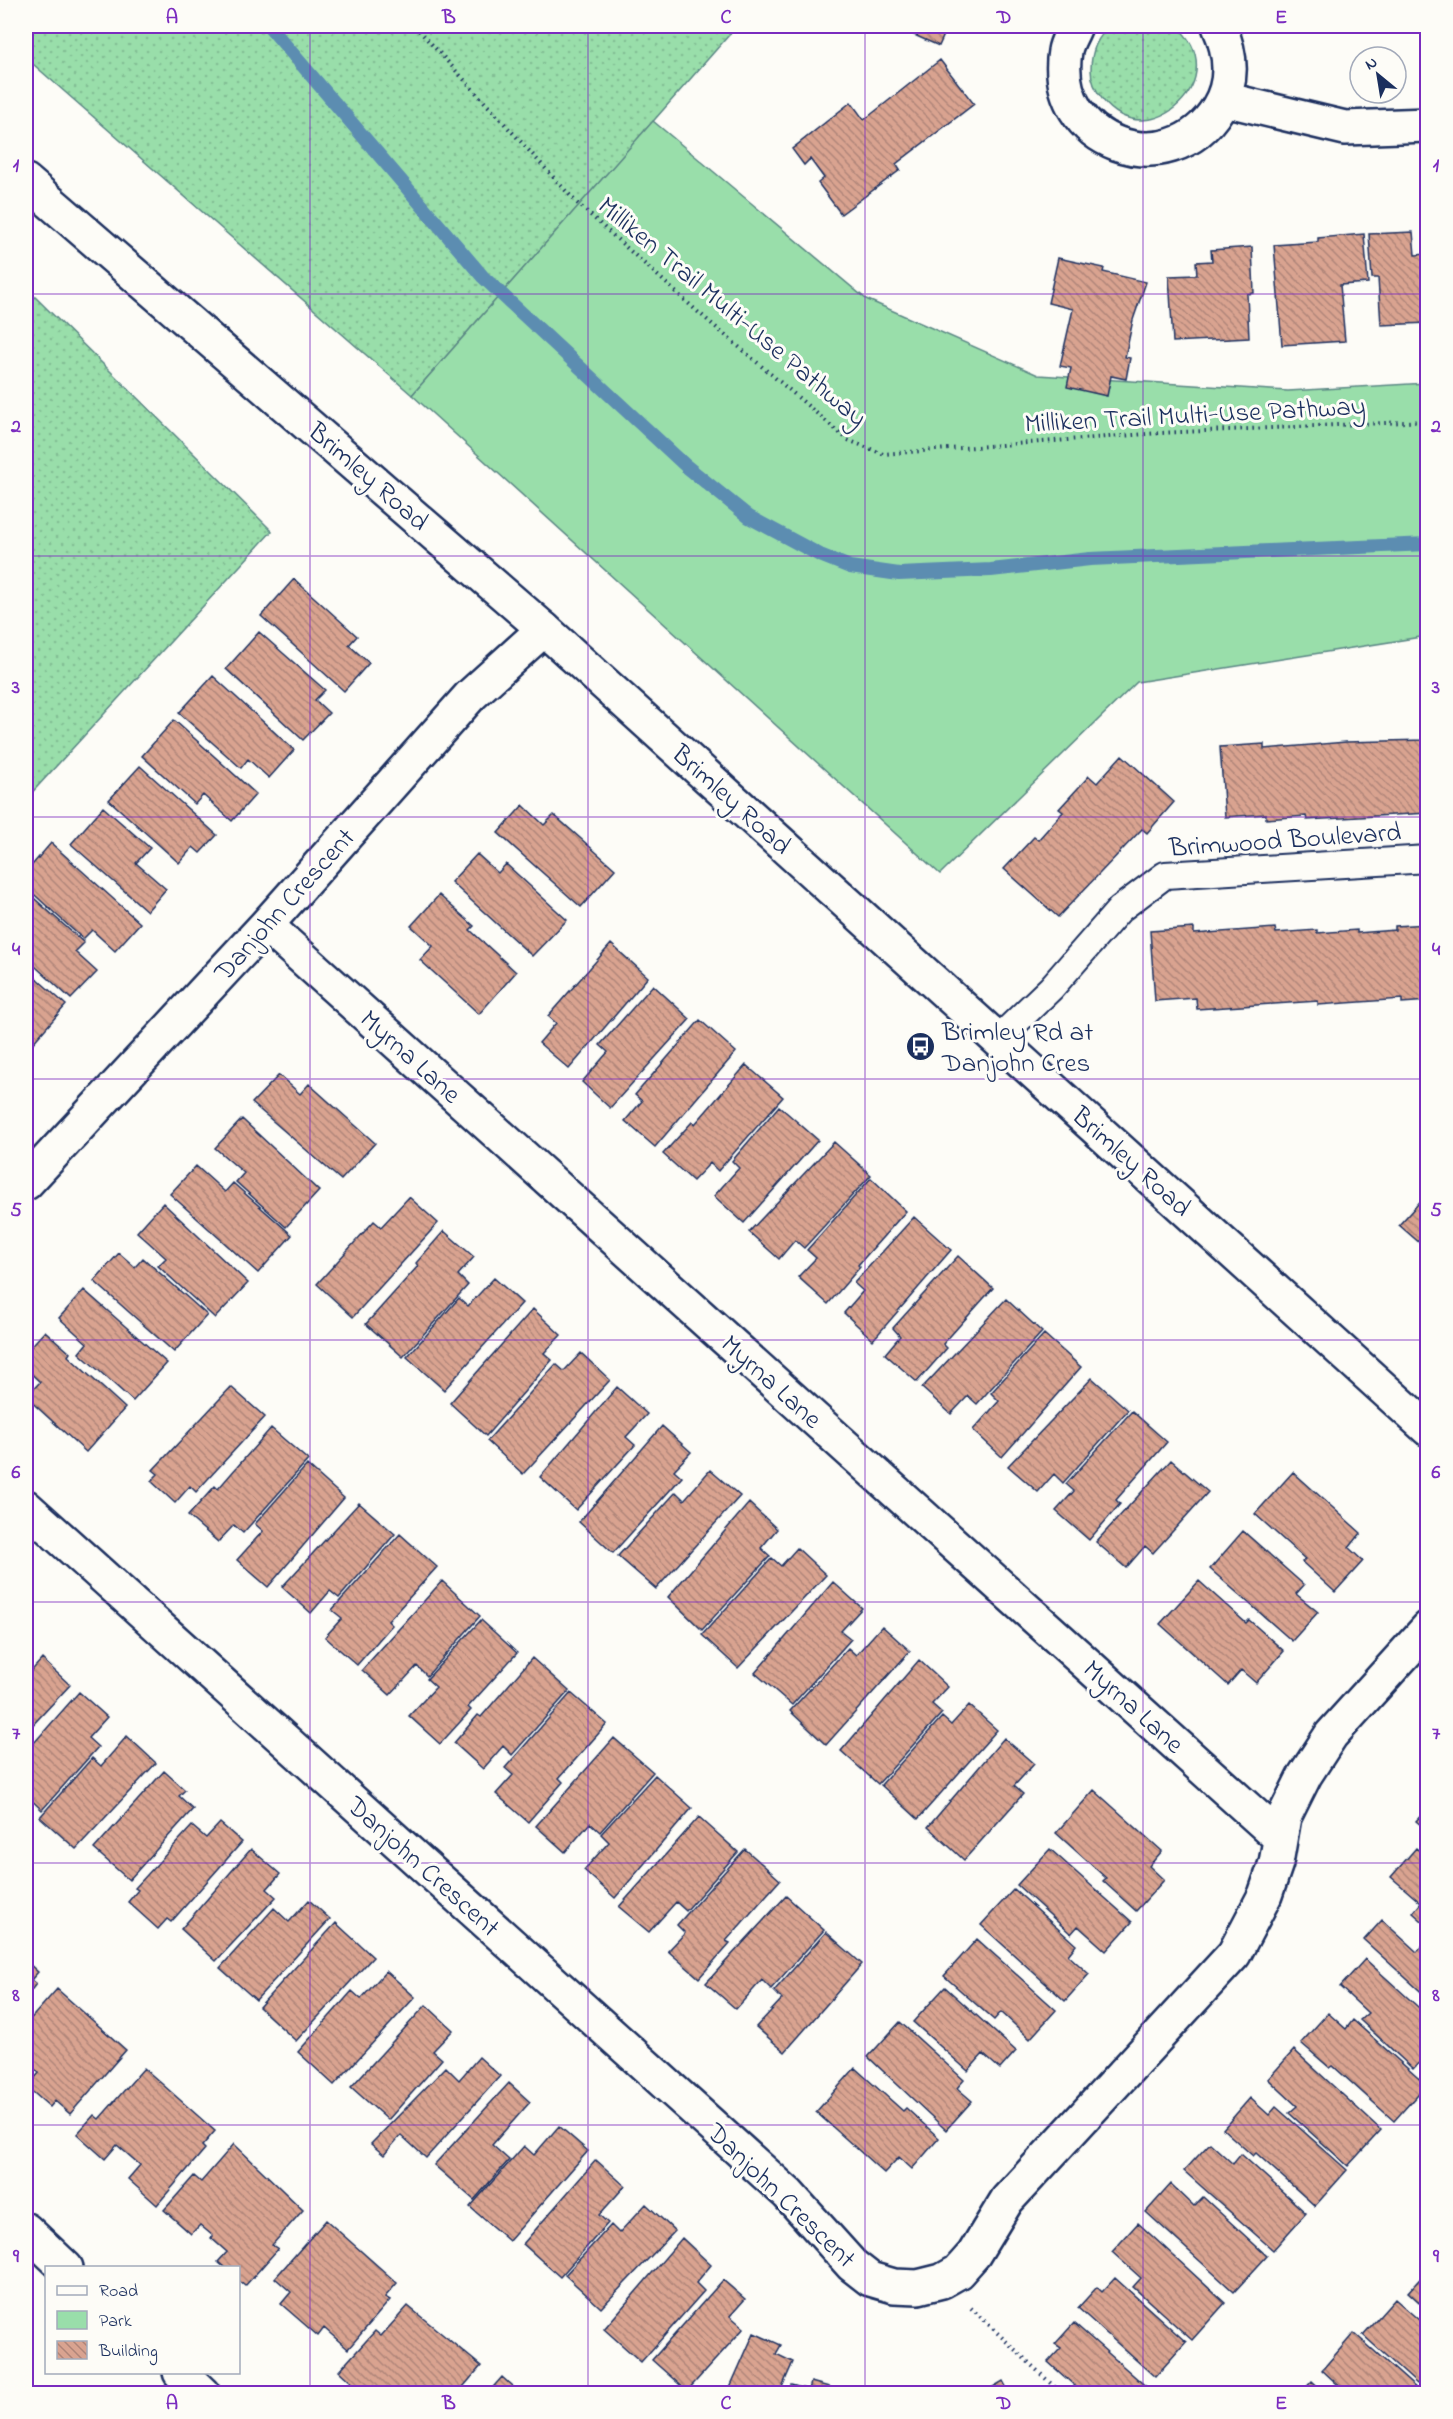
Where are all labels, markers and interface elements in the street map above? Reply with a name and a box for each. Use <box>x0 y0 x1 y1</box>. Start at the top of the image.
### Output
text: A <box>166 4 178 33</box>
text: B <box>441 4 456 33</box>
text: C <box>721 4 732 33</box>
text: D <box>996 4 1011 33</box>
text: E <box>1275 4 1287 33</box>
north arrow <box>1348 45 1408 105</box>
text: N <box>1361 51 1382 77</box>
text: 1 <box>13 152 20 181</box>
text: 1 <box>1433 152 1440 181</box>
street label: Milliken Trail Multi-Use Pathway <box>588 188 875 438</box>
street label: Milliken Trail Multi-Use Pathway <box>1024 388 1367 445</box>
text: 2 <box>10 413 21 442</box>
street label: Brimley Road <box>297 413 437 542</box>
text: 2 <box>1430 413 1441 442</box>
text: 3 <box>11 674 20 703</box>
text: 3 <box>1431 674 1440 703</box>
street label: Brimley Road <box>661 736 799 865</box>
street label: Brimwood Boulevard <box>1167 814 1403 869</box>
street label: Danjohn Crescent <box>206 820 366 992</box>
text: 4 <box>12 936 21 965</box>
text: 4 <box>1432 936 1441 965</box>
street label: Myrna Lane <box>350 1002 469 1115</box>
place label: Brimley Rd at Danjohn Cres <box>941 1014 1093 1084</box>
bus stop icon: Brimley Rd at Danjohn Cres <box>905 1031 937 1063</box>
street label: Brimley Road <box>1061 1098 1199 1227</box>
text: 5 <box>10 1197 22 1226</box>
text: 5 <box>1430 1197 1442 1226</box>
street label: Myrna Lane <box>711 1327 830 1440</box>
text: 6 <box>12 1459 21 1488</box>
text: 6 <box>1432 1459 1441 1488</box>
street label: Myrna Lane <box>1073 1652 1192 1765</box>
text: 7 <box>12 1720 21 1749</box>
text: 7 <box>1432 1720 1441 1749</box>
street label: Danjohn Crescent <box>336 1788 508 1948</box>
text: 8 <box>11 1982 20 2011</box>
text: 8 <box>1431 1982 1440 2011</box>
street label: Danjohn Crescent <box>696 2114 864 2278</box>
text: 9 <box>12 2243 20 2272</box>
text: 9 <box>1432 2243 1440 2272</box>
legend <box>45 2266 240 2374</box>
text: Road <box>99 2279 138 2305</box>
text: Park <box>99 2309 132 2335</box>
text: Building <box>98 2339 158 2366</box>
text: A <box>166 2390 178 2419</box>
text: B <box>441 2390 456 2419</box>
text: C <box>721 2390 732 2419</box>
text: D <box>996 2390 1011 2419</box>
text: E <box>1275 2390 1287 2419</box>

